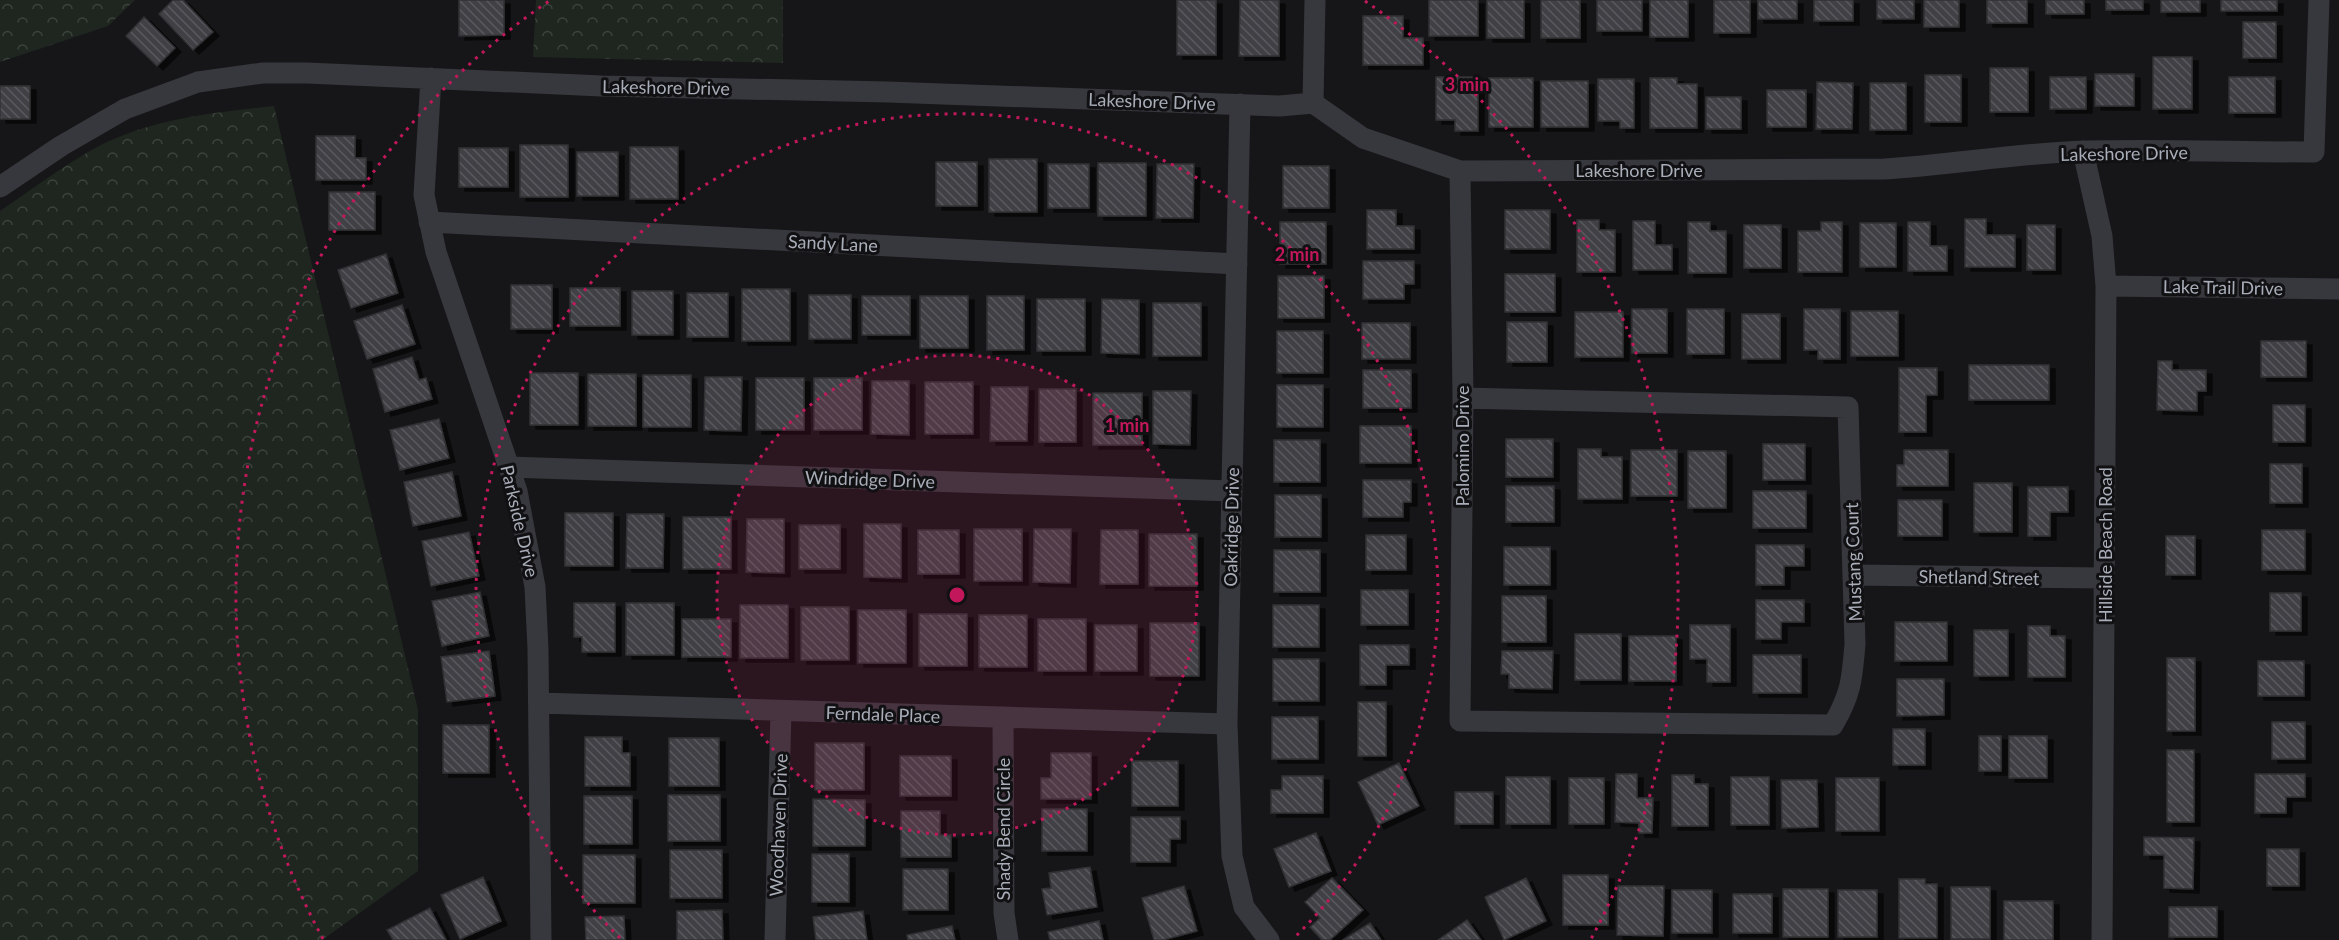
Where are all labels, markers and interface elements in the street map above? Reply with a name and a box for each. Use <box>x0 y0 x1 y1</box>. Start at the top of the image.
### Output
text: 3 min <box>1445 73 1489 95</box>
street label: Lakeshore Drive <box>602 75 730 99</box>
street label: Lakeshore Drive <box>1088 88 1216 114</box>
street label: Lakeshore Drive <box>2060 141 2188 165</box>
street label: Lakeshore Drive <box>1575 159 1703 181</box>
street label: Sandy Lane <box>788 230 878 256</box>
text: 2 min <box>1275 243 1319 265</box>
street label: Lake Trail Drive <box>2163 275 2283 299</box>
street label: Palomino Drive <box>1451 386 1473 506</box>
text: 1 min <box>1105 414 1149 436</box>
street label: Parkside Drive <box>496 463 544 579</box>
street label: Windridge Drive <box>805 466 935 492</box>
street label: Oakridge Drive <box>1219 467 1243 587</box>
street label: Hillside Beach Road <box>2094 467 2116 623</box>
street label: Mustang Court <box>1840 502 1866 622</box>
street label: Shetland Street <box>1918 565 2040 589</box>
centre of rings <box>947 585 967 605</box>
street label: Ferndale Place <box>825 701 941 727</box>
street label: Woodhaven Drive <box>765 753 791 897</box>
street label: Shady Bend Circle <box>992 758 1014 900</box>

